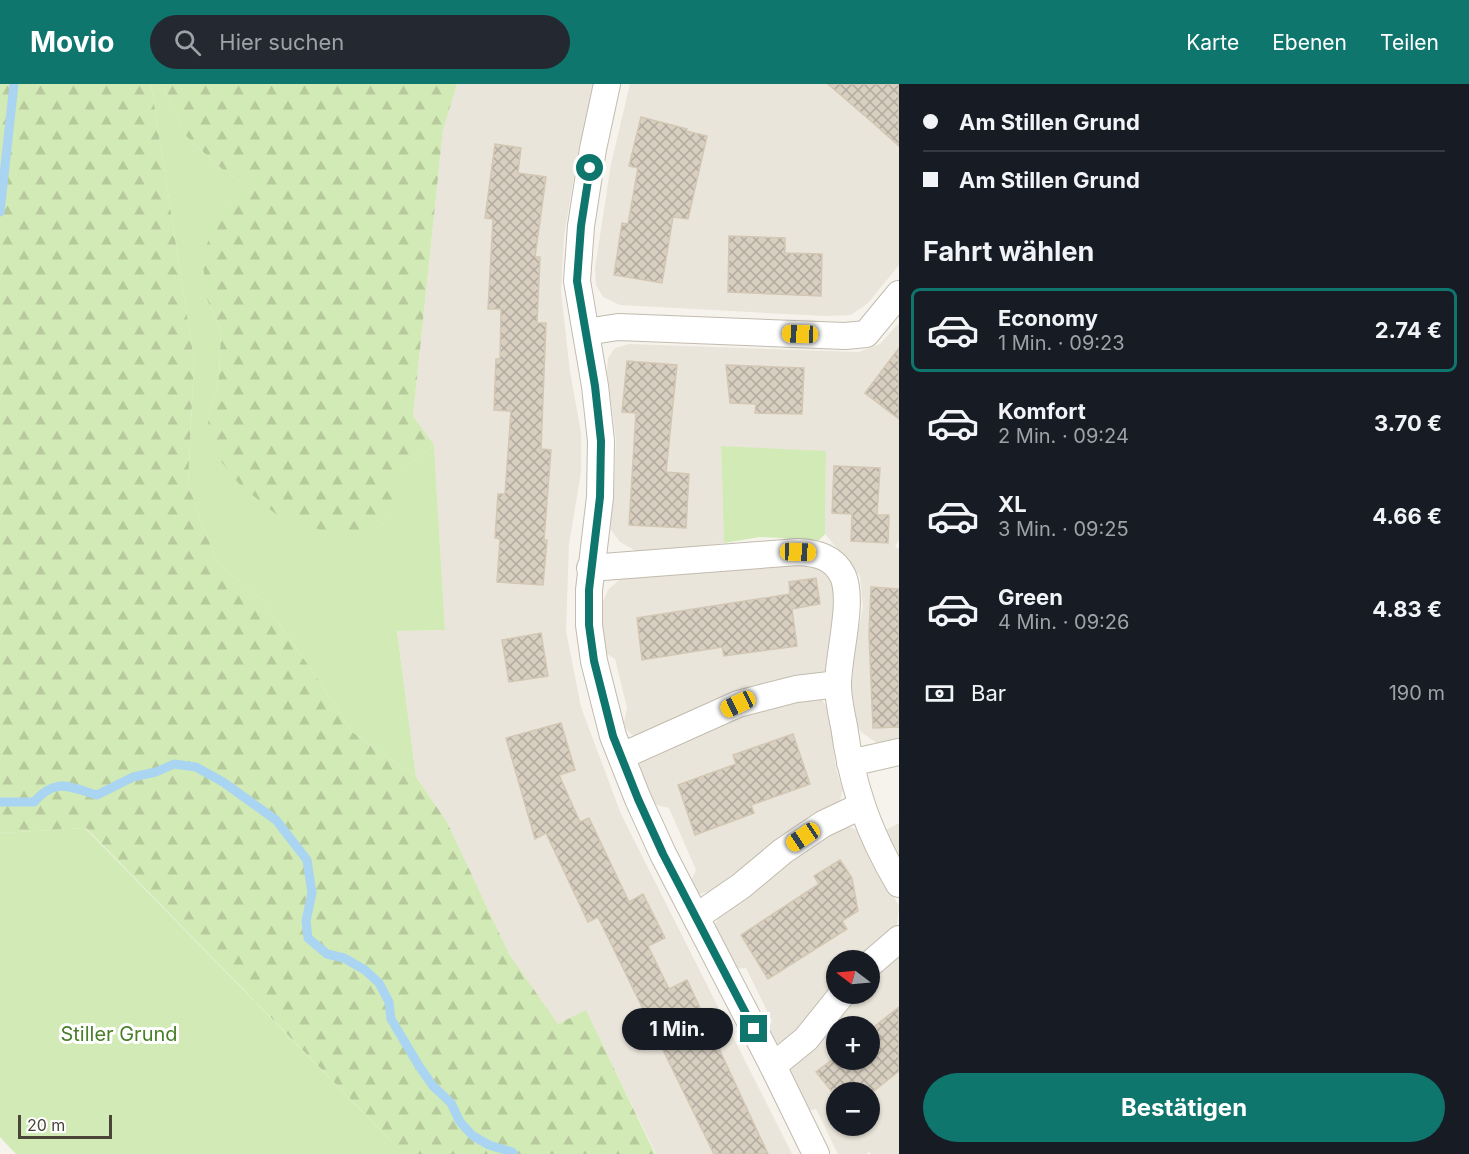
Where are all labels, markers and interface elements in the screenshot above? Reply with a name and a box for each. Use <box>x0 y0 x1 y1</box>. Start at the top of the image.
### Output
search box <box>150 15 570 69</box>
text: Movio <box>30 25 114 59</box>
icon: search <box>171 26 204 59</box>
text: Hier suchen <box>219 29 344 55</box>
text: Karte <box>1186 30 1239 55</box>
text: Ebenen <box>1272 30 1347 55</box>
text: Teilen <box>1380 30 1439 55</box>
text: Am Stillen Grund <box>959 109 1140 135</box>
route start <box>576 154 603 181</box>
text: Am Stillen Grund <box>959 167 1140 193</box>
text: Fahrt wählen <box>923 235 1094 268</box>
icon: car <box>926 303 980 357</box>
text: Economy <box>998 305 1098 331</box>
text: 2.74 € <box>1375 317 1442 343</box>
car <box>782 324 818 344</box>
text: 1 Min. · 09:23 <box>998 331 1125 355</box>
icon: car <box>926 396 980 450</box>
text: Komfort <box>998 398 1086 424</box>
text: 3.70 € <box>1374 410 1442 436</box>
text: 2 Min. · 09:24 <box>998 424 1129 448</box>
icon: car <box>926 489 980 543</box>
text: XL <box>998 491 1027 517</box>
text: 4.66 € <box>1372 503 1442 529</box>
text: 3 Min. · 09:25 <box>998 517 1129 541</box>
car <box>780 542 816 562</box>
icon: car <box>926 582 980 636</box>
text: Green <box>998 584 1063 610</box>
text: 4.83 € <box>1372 596 1442 622</box>
text: 4 Min. · 09:26 <box>998 610 1129 634</box>
icon: cash <box>923 677 956 710</box>
text: Bar <box>971 680 1006 706</box>
text: 190 m <box>1389 681 1445 705</box>
car <box>718 688 758 720</box>
car <box>783 819 823 855</box>
north arrow <box>826 950 880 1004</box>
map controls <box>826 950 880 1136</box>
callout: 1 Min. <box>622 1008 733 1050</box>
route end <box>740 1015 767 1042</box>
button: + <box>826 1016 880 1070</box>
text: 1 Min. <box>649 1017 706 1041</box>
park label: Stiller Grund <box>60 1022 178 1046</box>
button: Bestätigen <box>923 1073 1445 1142</box>
button: − <box>826 1082 880 1136</box>
scale bar <box>18 1112 112 1140</box>
text: 20 m <box>27 1115 65 1135</box>

